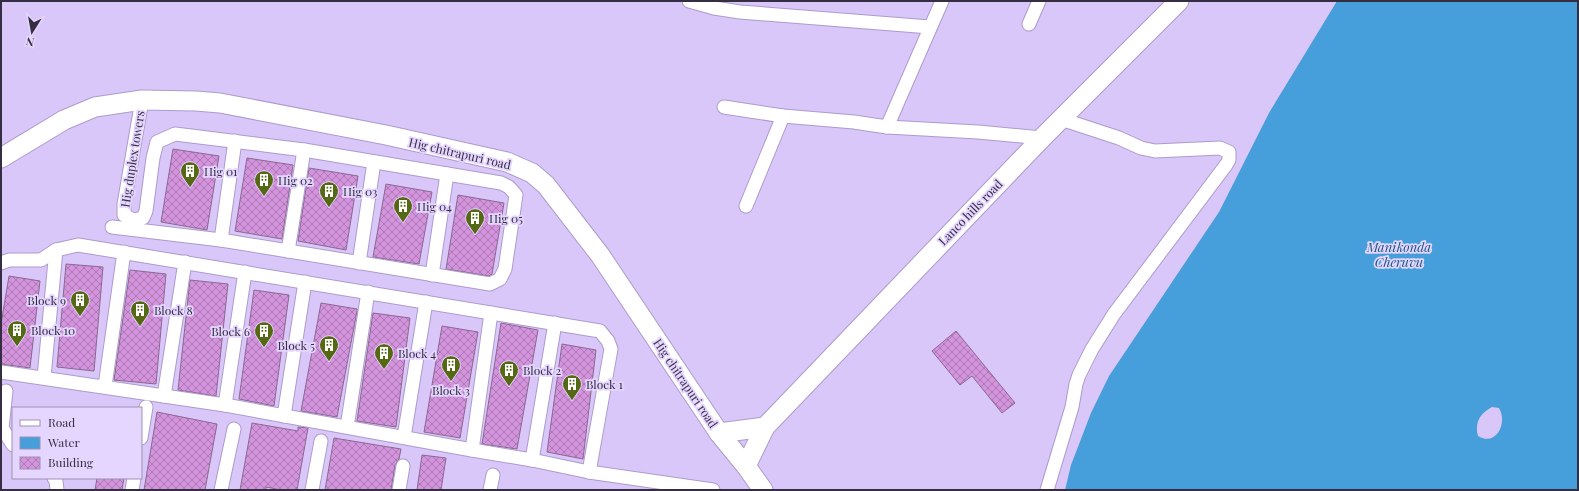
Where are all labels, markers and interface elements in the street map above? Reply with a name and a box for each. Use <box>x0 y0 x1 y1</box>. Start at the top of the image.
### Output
north arrow <box>12 12 52 52</box>
text: N <box>25 34 35 50</box>
street label: Hig duplex towers <box>116 110 148 208</box>
street label: Hig chitrapuri road <box>407 133 513 173</box>
building icon: Hig 01 <box>179 160 201 188</box>
place label: Hig 01 <box>204 163 238 179</box>
building icon: Hig 02 <box>253 169 275 197</box>
place label: Hig 02 <box>278 172 313 188</box>
street label: Lanco hills road <box>934 176 1006 248</box>
building icon: Hig 03 <box>318 180 340 208</box>
place label: Hig 03 <box>343 183 378 199</box>
building icon: Hig 04 <box>392 195 414 223</box>
place label: Hig 04 <box>417 198 452 214</box>
building icon: Hig 05 <box>464 207 486 235</box>
place label: Hig 05 <box>489 210 523 226</box>
water label: Manikonda Cheruvu <box>1366 238 1431 270</box>
building icon: Block 9 <box>69 289 91 317</box>
place label: Block 9 <box>27 292 66 308</box>
building icon: Block 8 <box>129 299 151 327</box>
place label: Block 8 <box>154 302 193 318</box>
building icon: Block 10 <box>6 319 28 347</box>
building icon: Block 6 <box>253 320 275 348</box>
place label: Block 10 <box>31 322 75 338</box>
place label: Block 6 <box>211 323 250 339</box>
building icon: Block 5 <box>318 334 340 362</box>
street label: Hig chitrapuri road <box>650 335 722 431</box>
place label: Block 5 <box>277 337 315 353</box>
building icon: Block 4 <box>373 342 395 370</box>
place label: Block 4 <box>398 345 436 361</box>
building icon: Block 3 <box>440 354 462 382</box>
building icon: Block 2 <box>498 359 520 387</box>
place label: Block 2 <box>523 362 562 378</box>
building icon: Block 1 <box>561 373 583 401</box>
place label: Block 1 <box>586 376 624 392</box>
place label: Block 3 <box>432 382 470 398</box>
legend <box>12 407 142 479</box>
text: Road <box>48 414 75 430</box>
text: Water <box>47 434 81 450</box>
text: Building <box>48 454 94 470</box>

